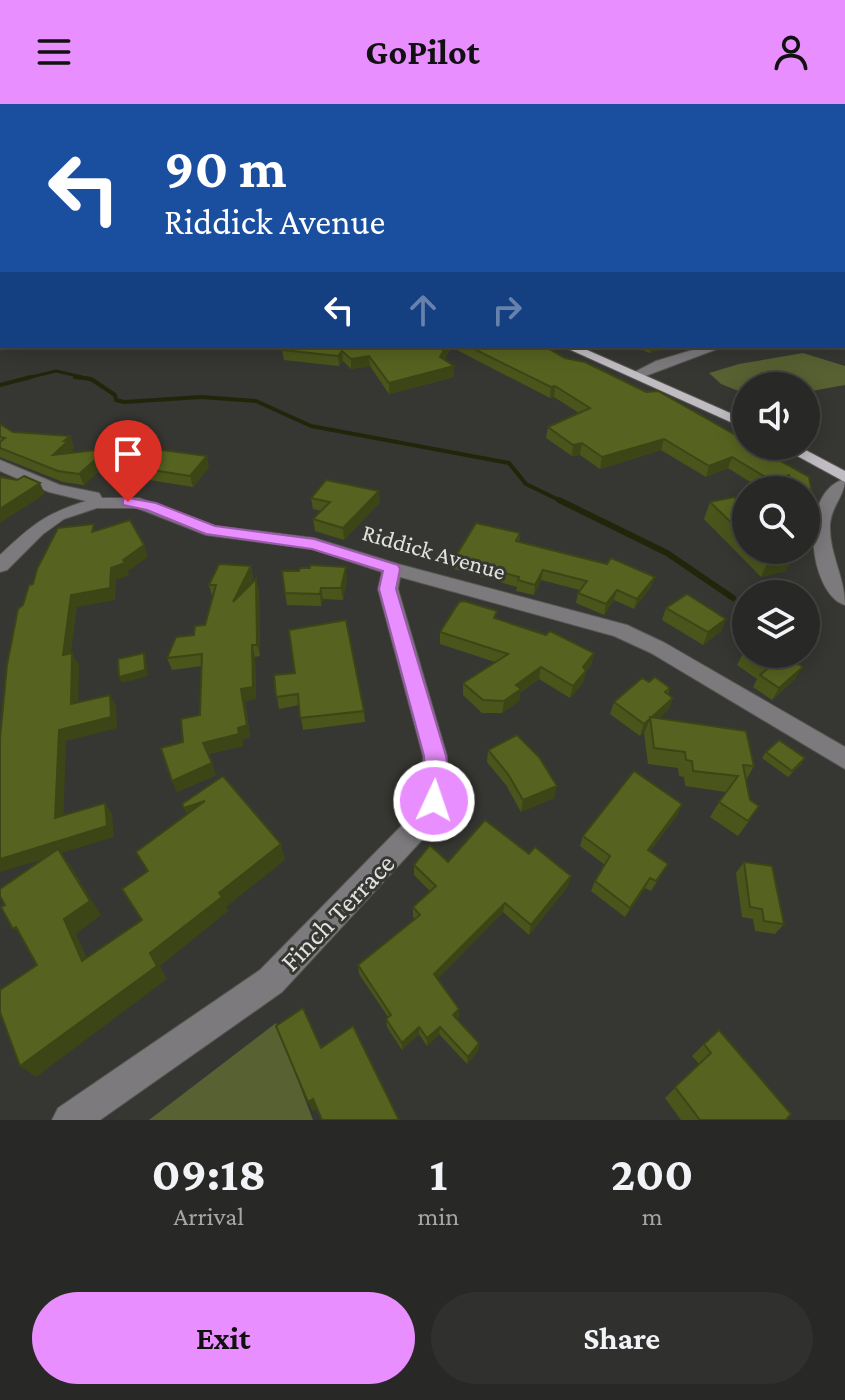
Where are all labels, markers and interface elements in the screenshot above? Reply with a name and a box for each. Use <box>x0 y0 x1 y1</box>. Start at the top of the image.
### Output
icon: menu <box>32 30 76 74</box>
icon: person <box>769 30 813 74</box>
text: GoPilot <box>365 32 480 72</box>
icon: left <box>32 136 136 240</box>
text: 90 m <box>164 137 287 199</box>
text: Riddick Avenue <box>164 202 385 242</box>
icon: left <box>317 288 361 332</box>
icon: ahead <box>401 288 445 332</box>
icon: right <box>485 288 529 332</box>
map controls <box>732 372 820 668</box>
button: sound <box>732 372 820 460</box>
pin <box>94 420 162 502</box>
icon: arrive <box>106 432 150 476</box>
button: search <box>732 476 820 564</box>
street label: Riddick Avenue <box>359 518 509 585</box>
button: layers <box>732 580 820 668</box>
position arrow <box>392 759 476 843</box>
street label: Finch Terrace <box>274 848 401 977</box>
text: 09:18 <box>151 1147 266 1200</box>
text: 1 <box>429 1147 447 1200</box>
text: 200 <box>611 1147 694 1200</box>
text: Arrival <box>173 1202 244 1231</box>
text: min <box>418 1202 459 1231</box>
text: m <box>642 1202 663 1231</box>
button: Exit <box>32 1292 415 1384</box>
button: Share <box>431 1292 813 1384</box>

